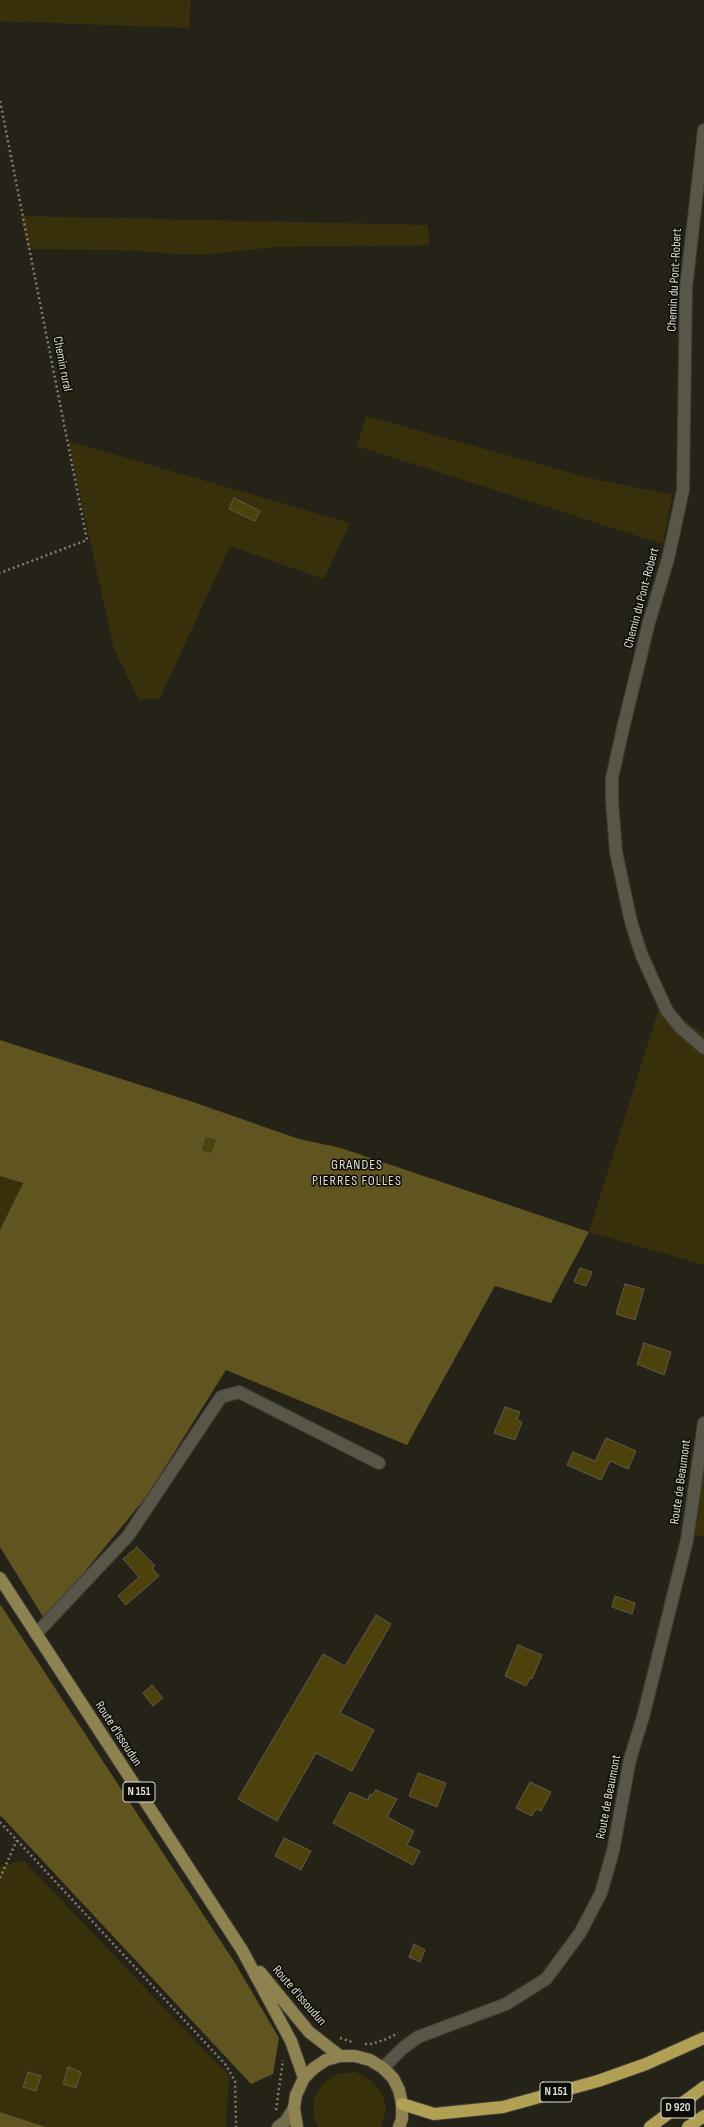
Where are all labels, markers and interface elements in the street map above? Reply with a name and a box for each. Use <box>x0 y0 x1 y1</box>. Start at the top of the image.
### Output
street label: Chemin du Pont-Robert <box>665 228 685 332</box>
street label: Chemin rural <box>49 335 75 393</box>
street label: Chemin du Pont-Robert <box>621 546 663 650</box>
district label: GRANDES PIERRES FOLLES <box>312 1157 402 1190</box>
street label: Route de Beaumont <box>667 1439 695 1525</box>
street label: Route d'Issoudun <box>91 1699 145 1769</box>
street label: Route de Beaumont <box>593 1754 625 1840</box>
road number: N 151 <box>123 1782 155 1802</box>
street label: Route d'Issoudun <box>269 1963 329 2029</box>
road number: N 151 <box>540 2082 572 2102</box>
road number: D 920 <box>661 2098 695 2118</box>

